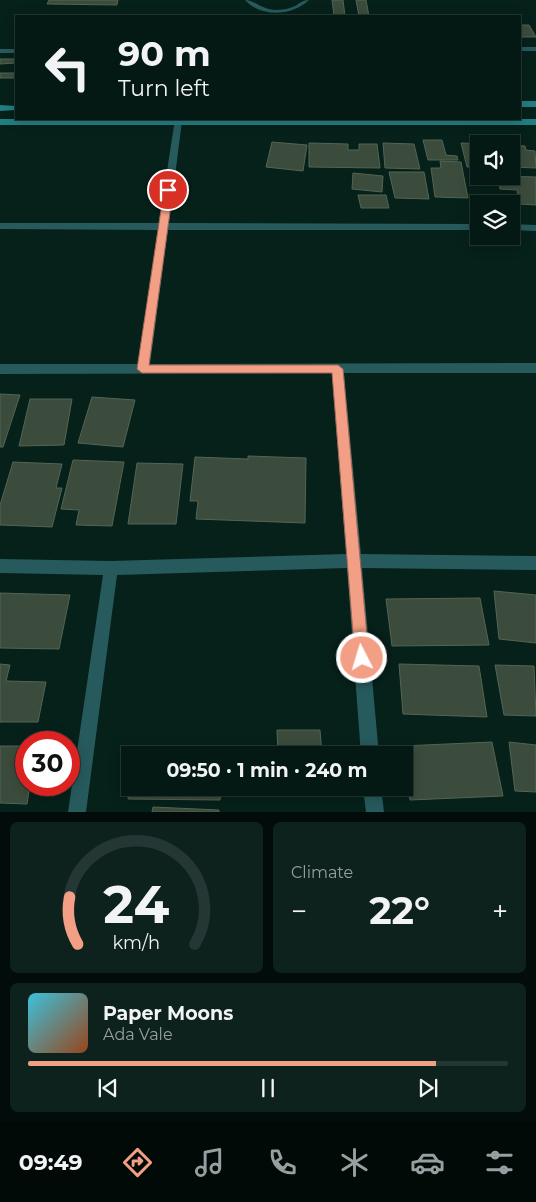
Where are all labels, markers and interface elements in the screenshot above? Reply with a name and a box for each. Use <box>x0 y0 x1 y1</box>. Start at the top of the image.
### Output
text: 90 m <box>118 32 211 75</box>
icon: left <box>35 35 100 100</box>
text: Turn left <box>118 75 210 102</box>
map controls <box>470 135 520 245</box>
button: sound <box>470 135 520 185</box>
pin <box>147 169 189 211</box>
icon: arrive <box>154 176 182 204</box>
button: layers <box>470 195 520 245</box>
position arrow <box>335 631 387 683</box>
speed limit sign: 30 <box>15 731 80 796</box>
text: 09:50 · 1 min · 240 m <box>166 759 368 782</box>
text: Climate <box>291 863 353 882</box>
text: 24 <box>104 873 170 936</box>
text: 22° <box>369 887 430 934</box>
text: − <box>291 894 307 928</box>
text: + <box>492 894 508 928</box>
text: km/h <box>113 932 160 953</box>
text: Paper Moons <box>103 1002 233 1025</box>
text: Ada Vale <box>103 1025 173 1044</box>
icon: previous <box>94 1074 122 1102</box>
icon: pause <box>254 1074 282 1102</box>
icon: next <box>414 1074 442 1102</box>
icon: directions <box>120 1145 155 1180</box>
icon: music <box>192 1145 227 1180</box>
icon: phone <box>265 1145 300 1180</box>
icon: climate <box>337 1145 372 1180</box>
icon: car <box>410 1145 445 1180</box>
icon: filters <box>482 1145 517 1180</box>
text: 09:49 <box>19 1149 83 1176</box>

